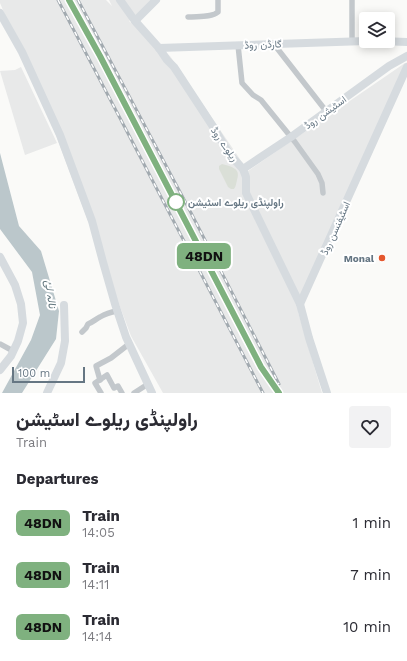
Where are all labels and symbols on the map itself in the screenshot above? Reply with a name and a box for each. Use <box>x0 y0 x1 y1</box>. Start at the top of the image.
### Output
street label: گارڈن روڈ <box>244 38 282 52</box>
street label: اسٹیشن روڈ <box>302 94 349 132</box>
street label: ریلوے روڈ <box>208 125 240 164</box>
marker: راولپنڈی ریلوے اسٹیشن <box>167 193 185 211</box>
place label: راولپنڈی ریلوے اسٹیشن <box>188 197 284 210</box>
street label: اسٹیفنسن روڈ <box>319 200 353 257</box>
line badge: 48DN <box>176 243 232 269</box>
place label: Monal <box>344 253 375 264</box>
marker: Monal <box>377 253 387 263</box>
water label: نالہ لئ <box>42 279 59 310</box>
scale bar <box>12 365 85 384</box>

